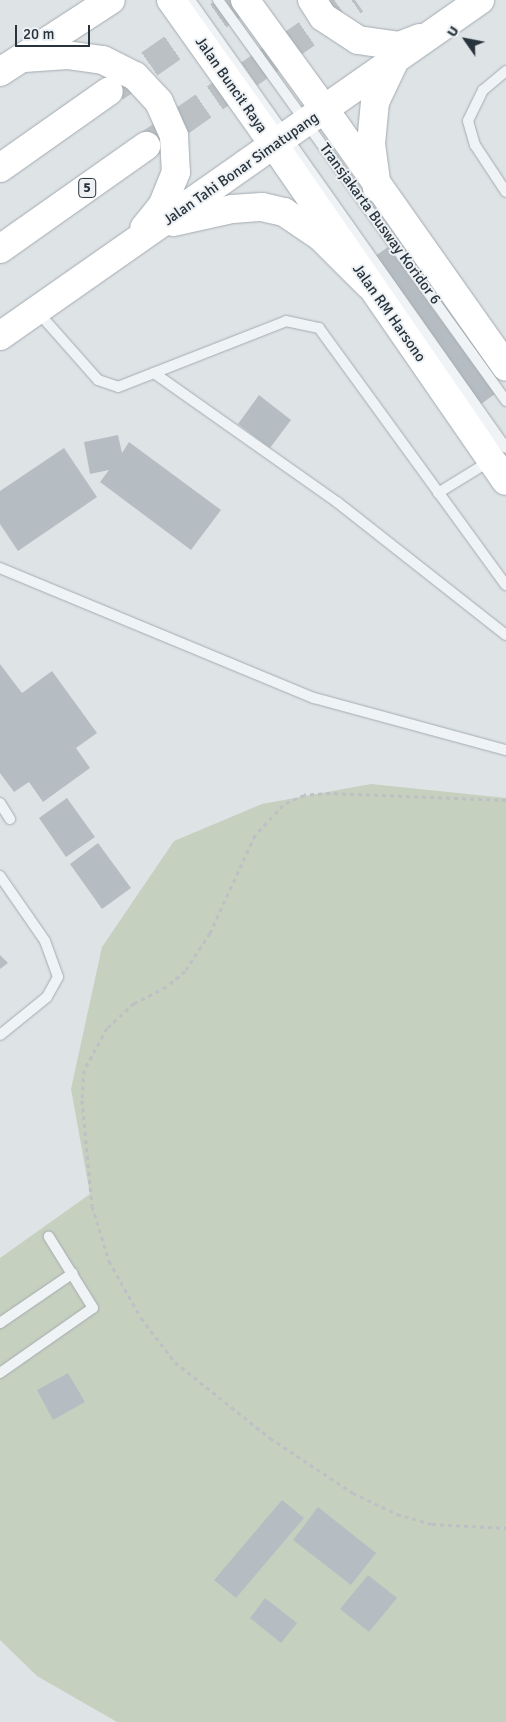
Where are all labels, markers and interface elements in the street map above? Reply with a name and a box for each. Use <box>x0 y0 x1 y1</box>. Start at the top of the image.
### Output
scale bar <box>18 15 92 47</box>
north arrow <box>441 15 491 65</box>
text: U <box>443 23 463 40</box>
text: 20 m <box>23 25 54 43</box>
street label: Jalan Buncit Raya <box>191 33 271 137</box>
street label: Jalan Tahi Bonar Simatupang <box>160 108 322 230</box>
street label: Transjakarta Busway Koridor 6 <box>316 140 444 308</box>
road number: 5 <box>77 177 97 200</box>
street label: Jalan RM Harsono <box>349 261 429 365</box>

